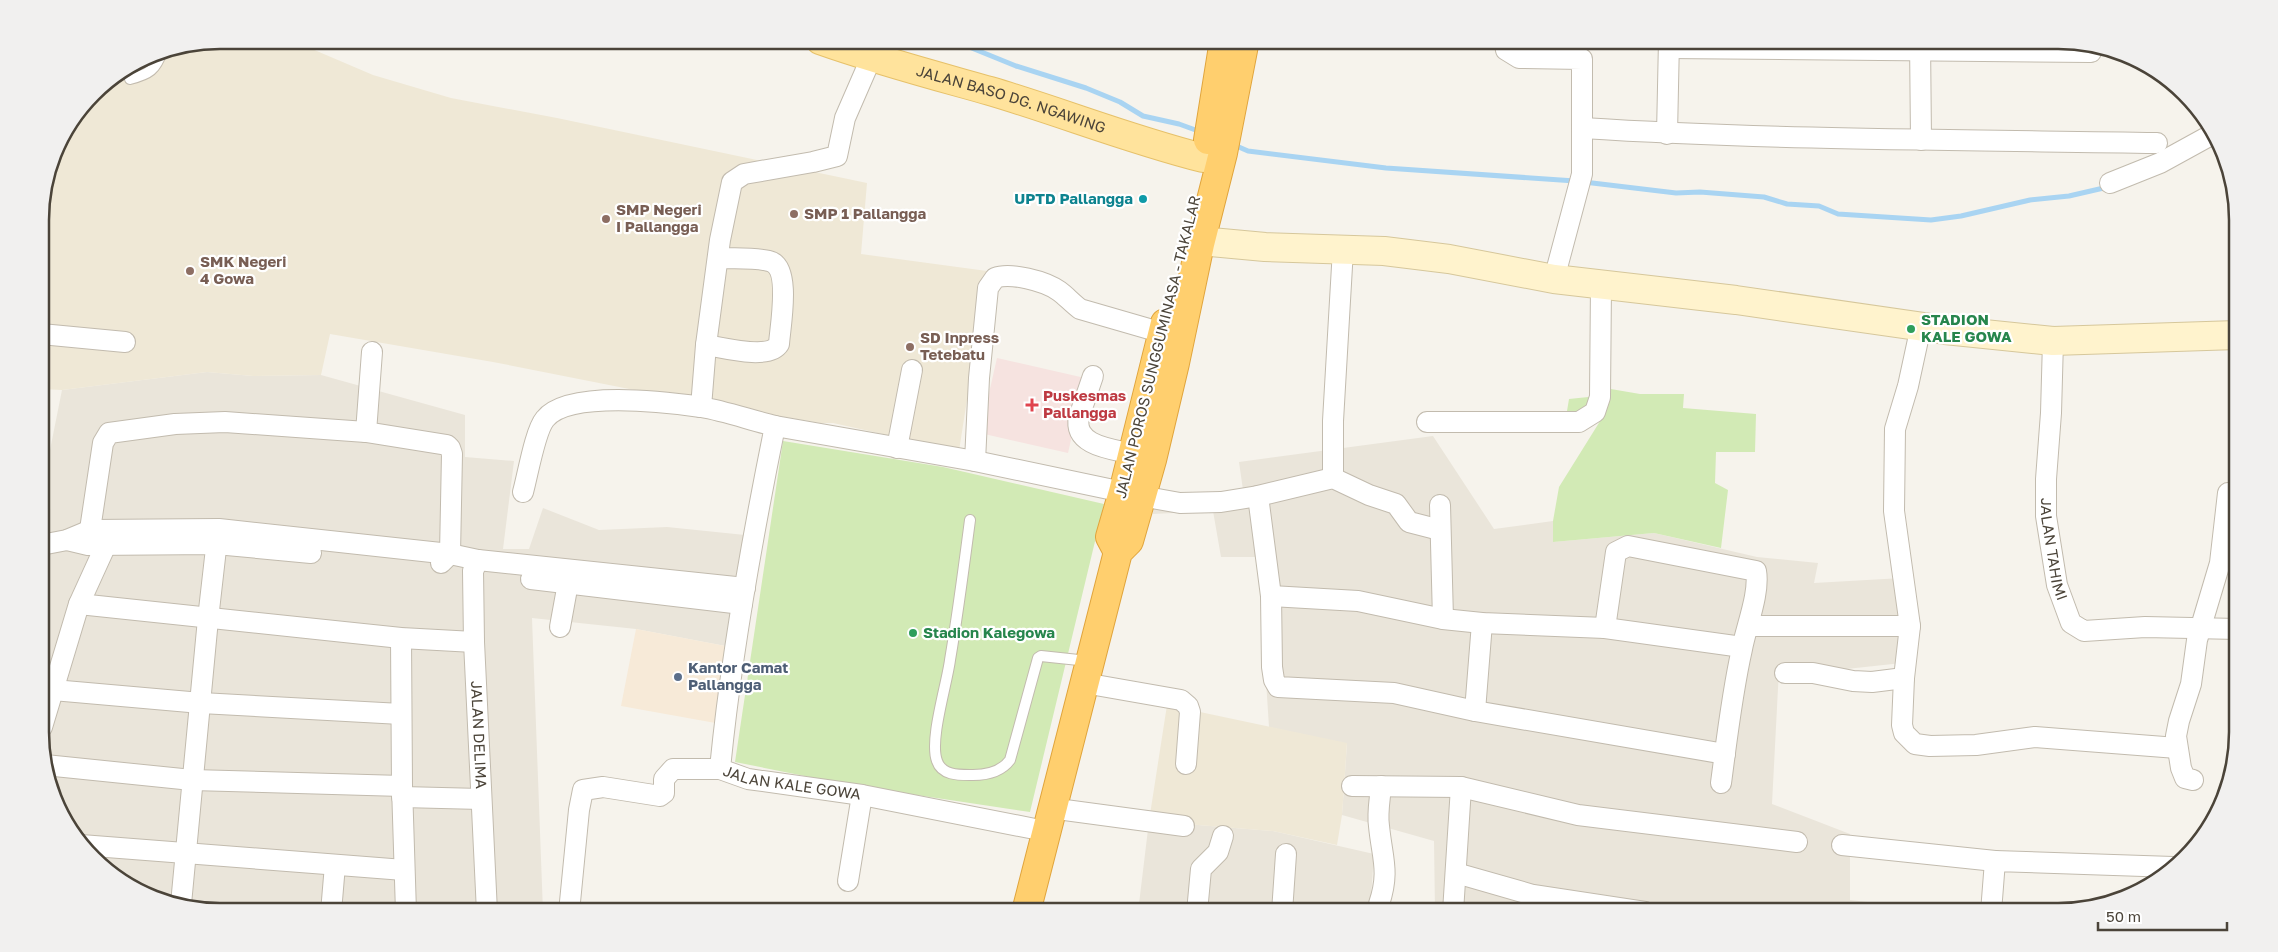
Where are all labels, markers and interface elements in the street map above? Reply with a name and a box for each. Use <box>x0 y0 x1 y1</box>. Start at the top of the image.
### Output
street label: JALAN BASO DG. NGAWING <box>914 61 1108 136</box>
place label: UPTD Pallangga <box>1014 189 1133 207</box>
street label: JALAN POROS SUNGGUMINASA - TAKALAR <box>1111 193 1203 500</box>
marker: UPTD Pallangga <box>1137 193 1149 205</box>
place label: SMP Negeri I Pallangga <box>616 200 702 235</box>
place label: SMP 1 Pallangga <box>804 204 926 222</box>
marker: SMP 1 Pallangga <box>788 208 800 220</box>
marker: SMP Negeri I Pallangga <box>600 213 612 225</box>
place label: SMK Negeri 4 Gowa <box>200 252 286 287</box>
marker: SMK Negeri 4 Gowa <box>184 265 196 277</box>
place label: STADION KALE GOWA <box>1921 310 2012 345</box>
marker: STADION KALE GOWA <box>1905 323 1917 335</box>
place label: SD Inpress Tetebatu <box>920 328 999 363</box>
marker: SD Inpress Tetebatu <box>904 341 916 353</box>
place label: Puskesmas Pallangga <box>1043 386 1126 421</box>
marker: Puskesmas Pallangga <box>1025 398 1039 412</box>
street label: JALAN TAHIMI <box>2038 498 2072 603</box>
place label: Stadion Kalegowa <box>923 623 1055 641</box>
marker: Stadion Kalegowa <box>907 627 919 639</box>
place label: Kantor Camat Pallangga <box>688 658 788 693</box>
marker: Kantor Camat Pallangga <box>672 671 684 683</box>
street label: JALAN DELIMA <box>468 680 491 789</box>
street label: JALAN KALE GOWA <box>721 761 862 803</box>
scale bar <box>2098 900 2227 932</box>
text: 50 m <box>2106 907 2141 925</box>

